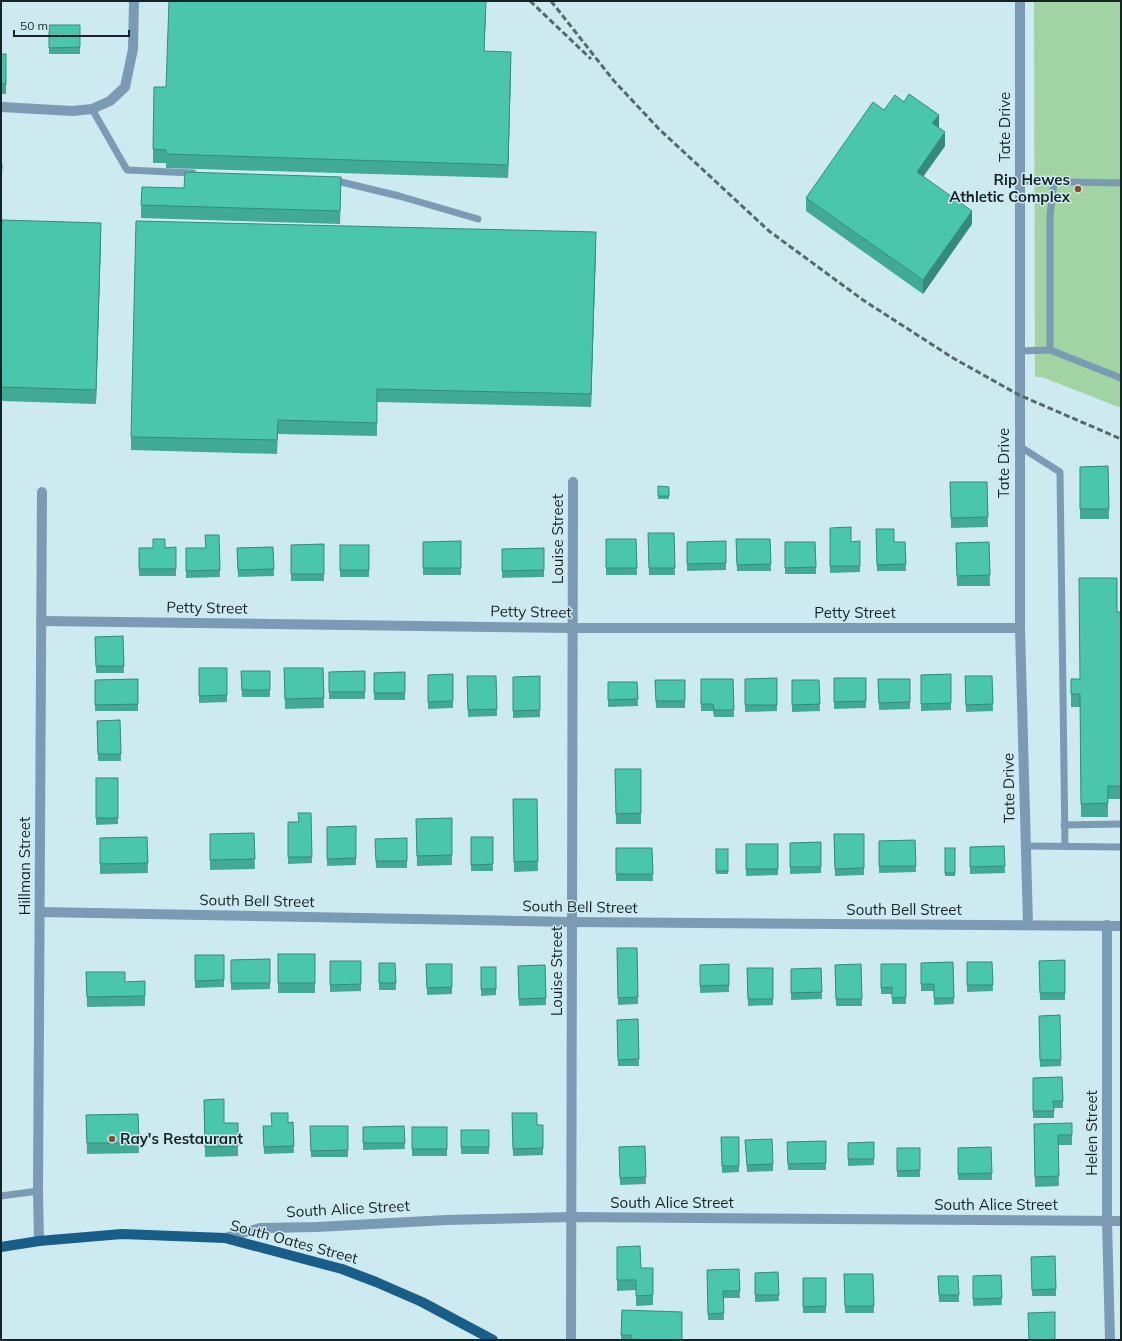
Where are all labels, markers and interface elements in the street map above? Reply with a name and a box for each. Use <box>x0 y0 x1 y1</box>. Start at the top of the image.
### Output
scale bar <box>14 12 129 38</box>
text: 50 m <box>20 18 48 33</box>
street label: Tate Drive <box>995 92 1014 162</box>
place label: Rip Hewes Athletic Complex <box>949 170 1071 206</box>
marker: Rip Hewes Athletic Complex <box>1073 184 1083 194</box>
street label: Tate Drive <box>994 428 1013 498</box>
street label: Louise Street <box>548 494 567 584</box>
street label: Petty Street <box>166 597 248 618</box>
street label: Petty Street <box>490 601 572 622</box>
street label: Petty Street <box>814 603 896 622</box>
street label: Tate Drive <box>998 753 1019 823</box>
street label: Hillman Street <box>15 817 34 915</box>
street label: South Bell Street <box>199 890 315 911</box>
street label: South Bell Street <box>522 896 638 917</box>
street label: South Bell Street <box>846 900 962 919</box>
street label: Louise Street <box>547 926 566 1016</box>
street label: Helen Street <box>1082 1090 1101 1176</box>
place label: Ray's Restaurant <box>120 1129 243 1148</box>
marker: Ray's Restaurant <box>107 1134 117 1144</box>
street label: South Alice Street <box>610 1193 734 1212</box>
street label: South Alice Street <box>934 1195 1058 1214</box>
street label: South Alice Street <box>286 1196 410 1221</box>
street label: South Oates Street <box>228 1215 360 1268</box>

